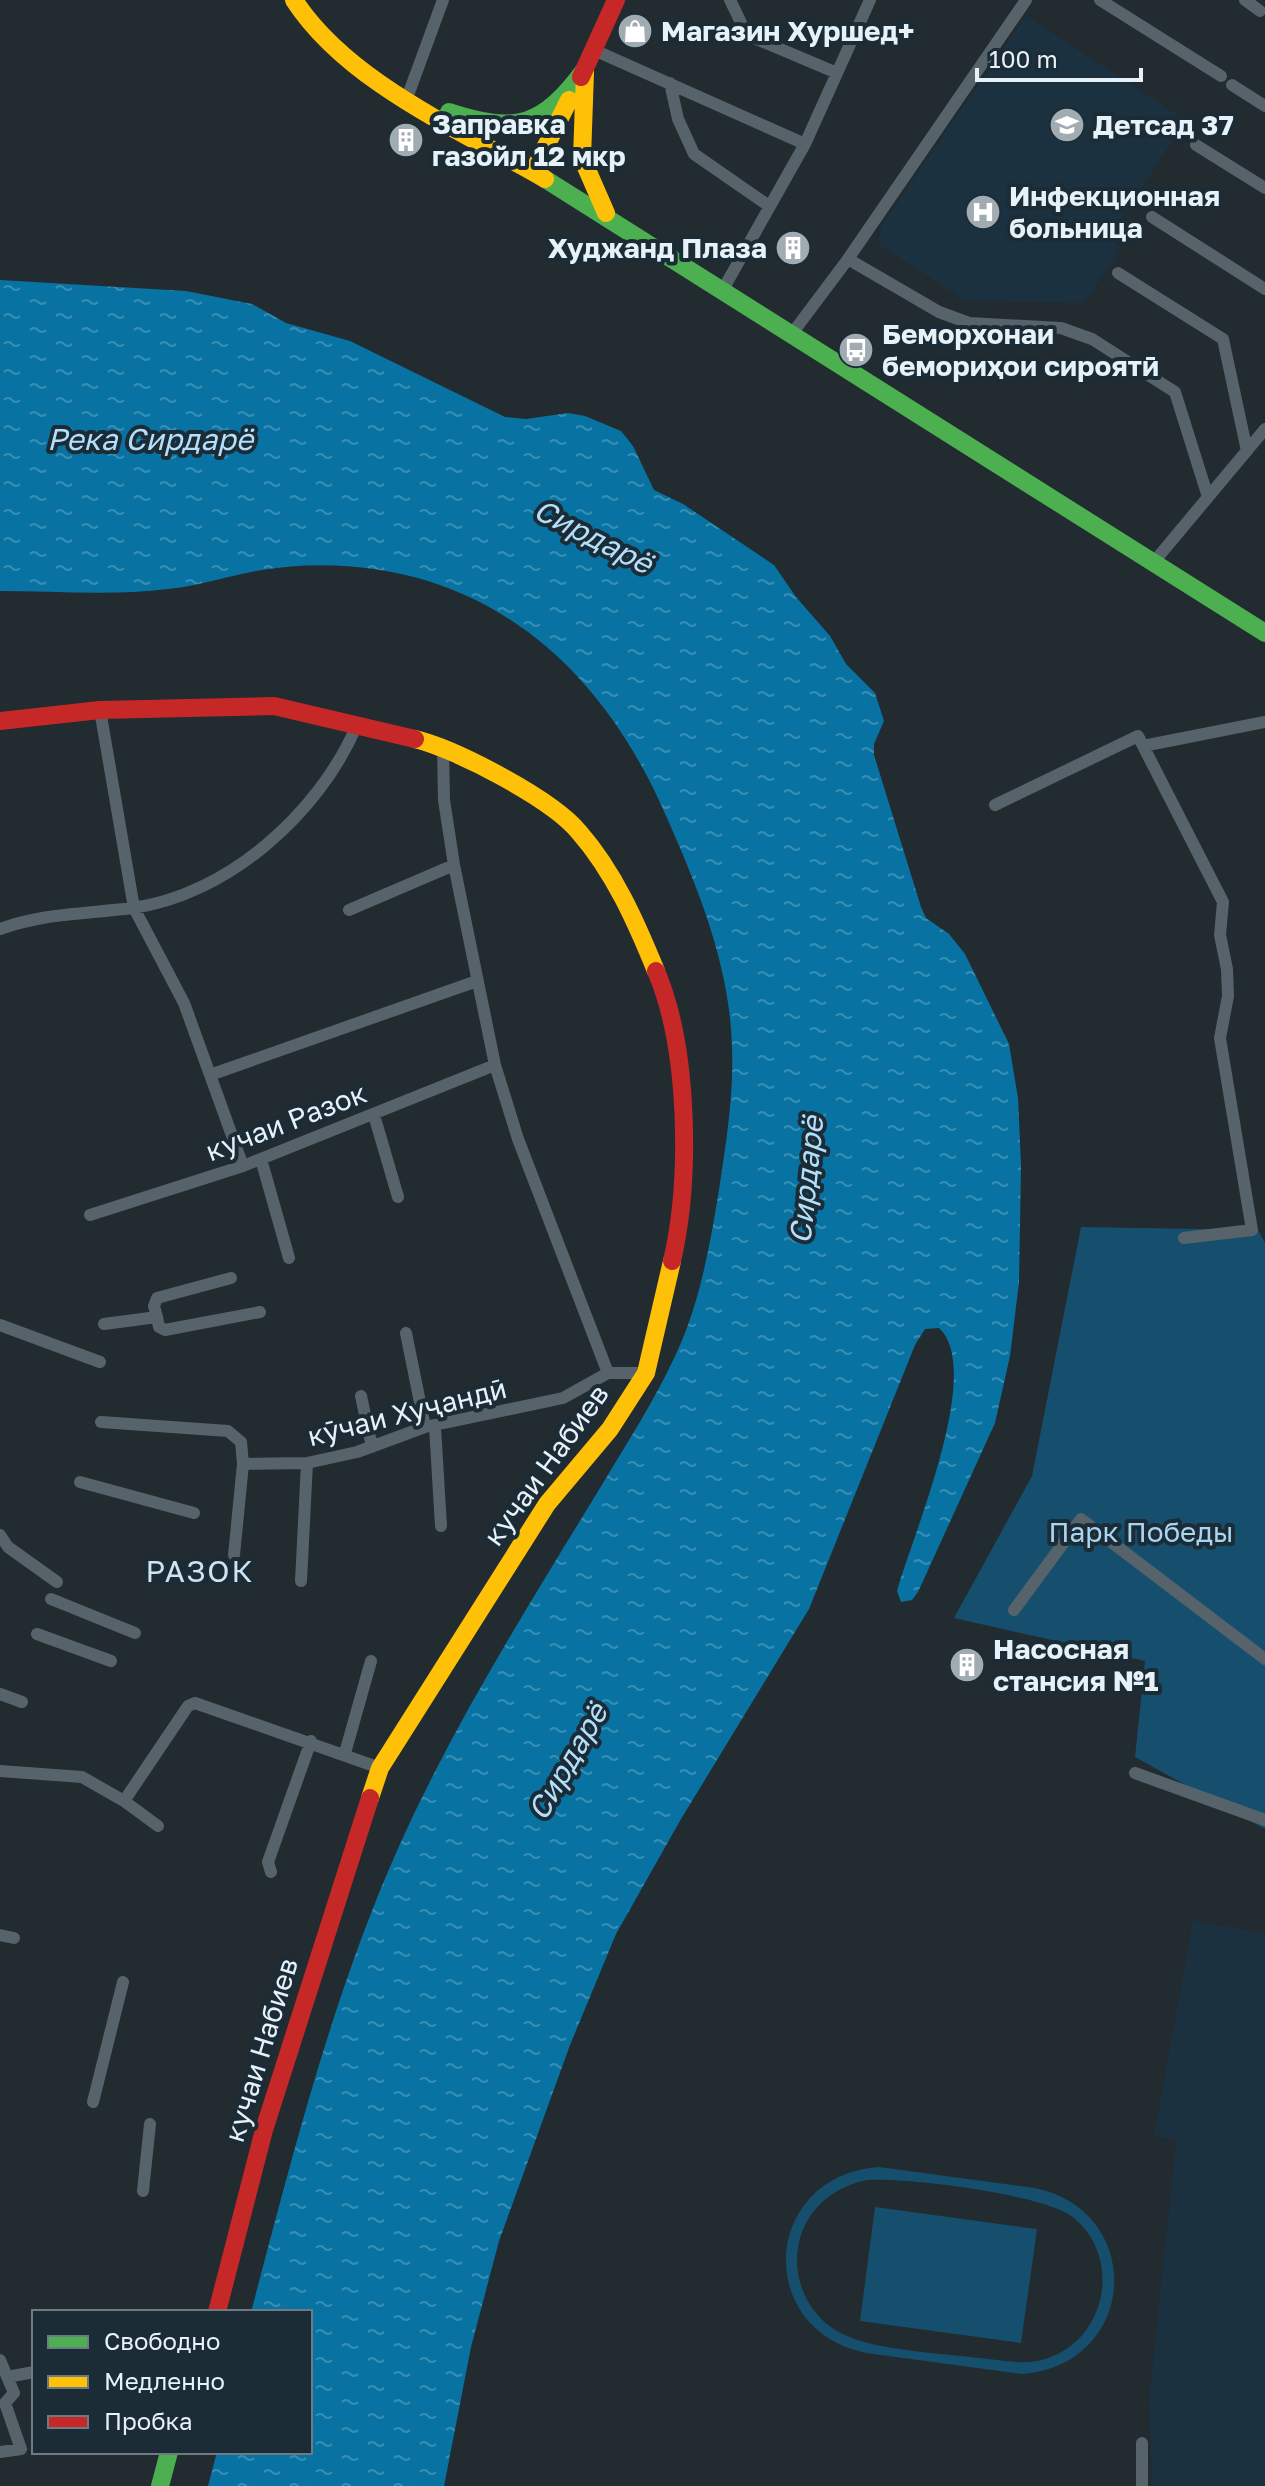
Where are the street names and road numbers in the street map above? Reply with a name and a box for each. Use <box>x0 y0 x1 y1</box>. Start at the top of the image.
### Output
street label: кучаи Разок <box>201 1076 371 1167</box>
street label: кӯчаи Хуҷандӣ <box>304 1371 510 1452</box>
street label: кучаи Набиев <box>476 1378 615 1552</box>
street label: кучаи Набиев <box>217 1954 304 2146</box>

